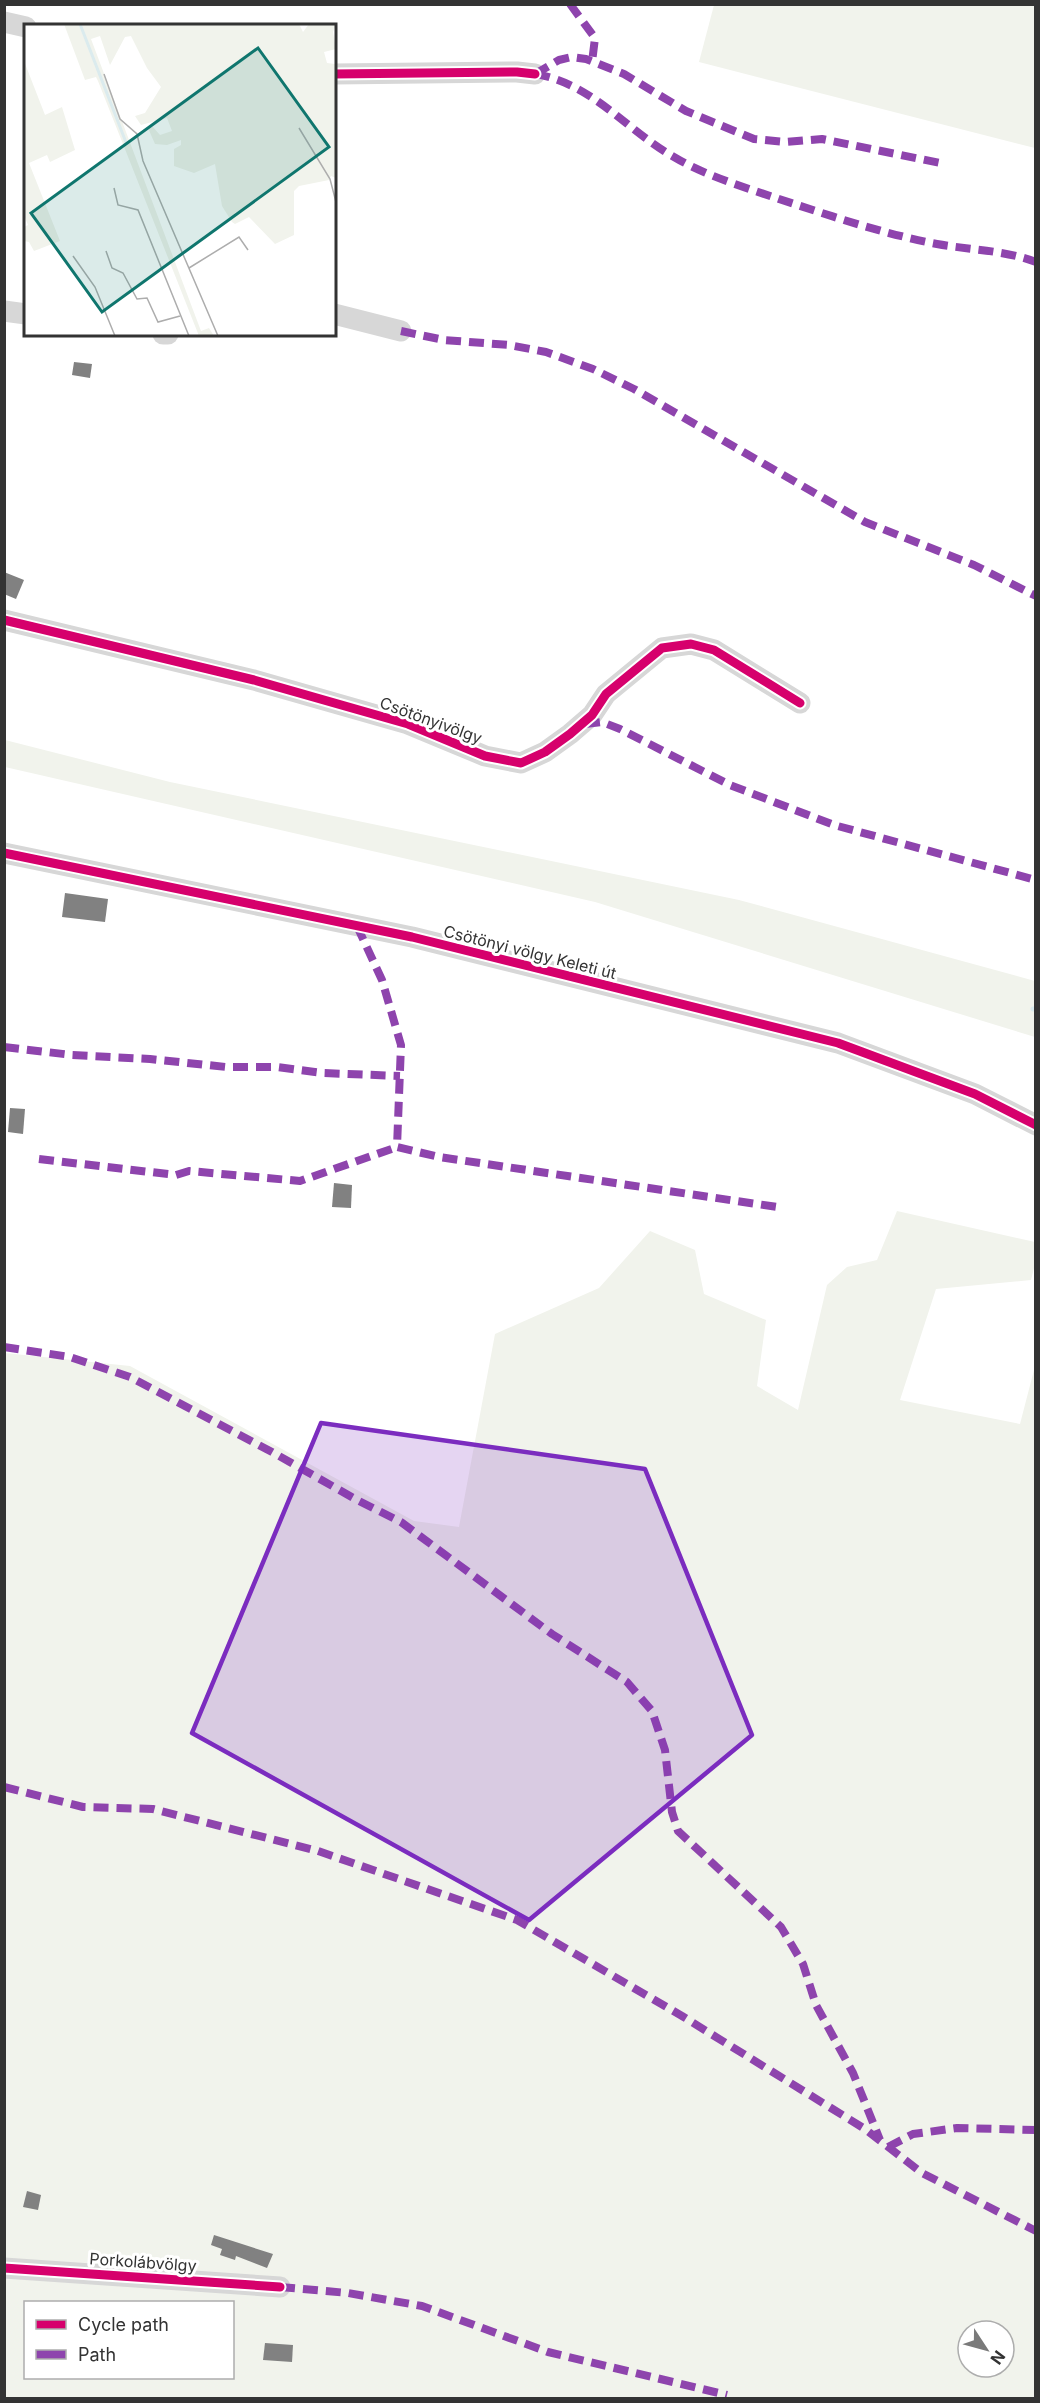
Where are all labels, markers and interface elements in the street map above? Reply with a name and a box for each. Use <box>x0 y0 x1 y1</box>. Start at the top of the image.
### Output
inset map <box>24 24 336 336</box>
street label: Csötönyivölgy <box>377 692 485 748</box>
street label: Csötönyi völgy Keleti út <box>442 921 618 983</box>
street label: Porkolábvölgy <box>89 2248 197 2276</box>
legend <box>24 2301 234 2379</box>
text: Cycle path <box>78 2314 169 2335</box>
north arrow <box>956 2319 1016 2379</box>
text: Path <box>78 2344 116 2365</box>
text: N <box>986 2347 1010 2369</box>

